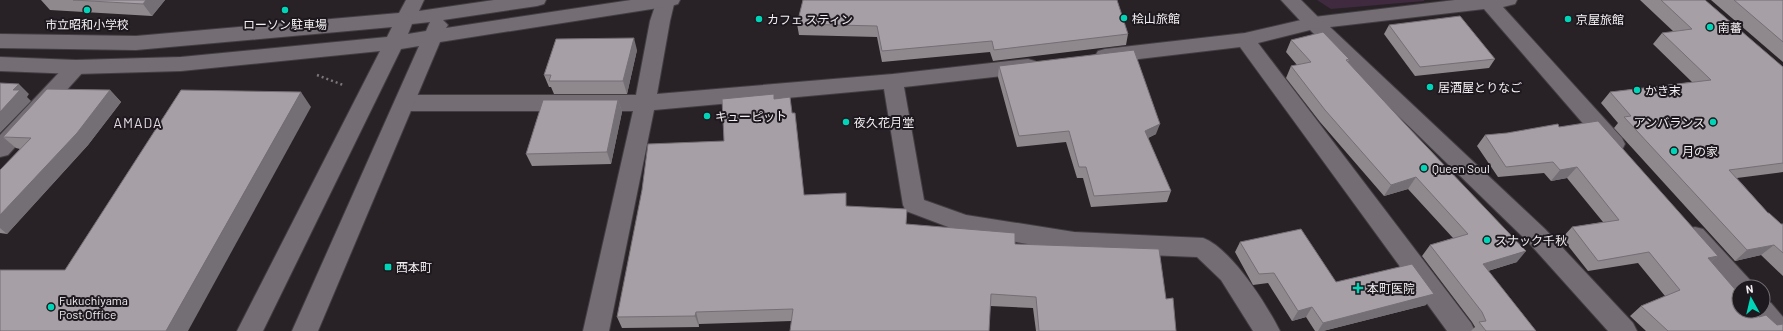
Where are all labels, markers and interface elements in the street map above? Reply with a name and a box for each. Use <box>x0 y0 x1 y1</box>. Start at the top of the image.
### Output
marker: 市立昭和小学校 <box>82 5 92 15</box>
marker: ローソン駐車場 <box>280 5 290 15</box>
place label: 桧山旅館 <box>1132 11 1180 25</box>
place label: カフェ スティン <box>767 12 853 26</box>
place label: 京屋旅館 <box>1576 12 1624 26</box>
marker: 桧山旅館 <box>1119 13 1129 23</box>
marker: カフェ スティン <box>754 14 764 24</box>
marker: 京屋旅館 <box>1563 14 1573 24</box>
place label: 市立昭和小学校 <box>45 17 129 31</box>
place label: ローソン駐車場 <box>243 17 327 31</box>
place label: 南蕃 <box>1718 20 1742 34</box>
marker: 南蕃 <box>1705 22 1715 32</box>
place label: 居酒屋とりなご <box>1438 80 1522 94</box>
marker: 居酒屋とりなご <box>1425 82 1435 92</box>
place label: かき末 <box>1645 83 1681 97</box>
marker: かき末 <box>1632 85 1642 95</box>
place label: キューピット <box>715 109 787 123</box>
marker: キューピット <box>702 111 712 121</box>
district label: AMADA <box>114 114 162 131</box>
place label: 夜久花月堂 <box>853 115 914 129</box>
place label: アンバランス <box>1634 115 1705 129</box>
marker: 夜久花月堂 <box>841 117 851 127</box>
marker: アンバランス <box>1708 117 1718 127</box>
place label: 月の家 <box>1682 144 1718 158</box>
marker: 月の家 <box>1669 146 1679 156</box>
place label: Queen Soul <box>1432 161 1490 175</box>
marker: Queen Soul <box>1419 163 1429 173</box>
place label: スナック千秋 <box>1495 233 1567 247</box>
marker: スナック千秋 <box>1482 235 1492 245</box>
place label: 西本町 <box>396 260 432 274</box>
marker: 西本町 <box>383 262 393 272</box>
north arrow <box>1731 279 1771 319</box>
place label: 本町医院 <box>1367 281 1415 295</box>
marker: 本町医院 <box>1352 282 1364 294</box>
text: N <box>1745 282 1754 296</box>
place label: Fukuchiyama Post Office <box>59 293 128 321</box>
marker: Fukuchiyama Post Office <box>46 302 56 312</box>

